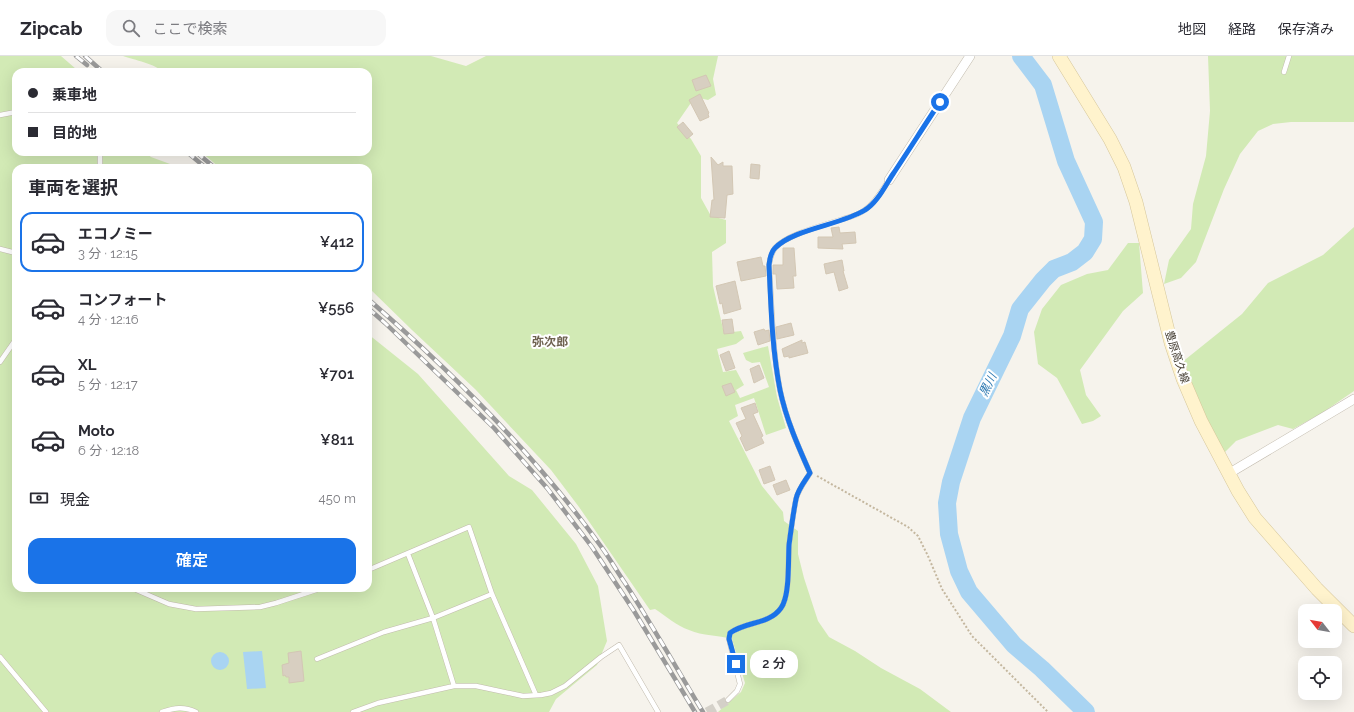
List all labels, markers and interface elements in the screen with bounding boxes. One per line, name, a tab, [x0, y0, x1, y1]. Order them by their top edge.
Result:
search box	[106, 10, 386, 46]
text: Zipcab	[20, 17, 82, 39]
icon: search	[120, 17, 142, 39]
text: ここで検索	[152, 20, 228, 38]
text: 地図	[1178, 21, 1206, 37]
text: 経路	[1228, 21, 1256, 37]
text: 保存済み	[1278, 21, 1334, 37]
text: 乗車地	[52, 86, 97, 104]
route start	[931, 93, 949, 111]
text: 目的地	[52, 124, 97, 142]
text: 車両を選択	[28, 177, 118, 198]
icon: car	[30, 224, 66, 260]
text: エコノミー	[78, 225, 153, 243]
text: ¥412	[320, 233, 354, 251]
text: 3 分 · 12:15	[78, 246, 138, 261]
icon: car	[30, 290, 66, 326]
text: コンフォート	[78, 291, 168, 309]
text: ¥556	[318, 299, 354, 317]
text: 4 分 · 12:16	[78, 312, 139, 327]
street label: 豊原高久線	[1162, 329, 1192, 385]
district label: 弥次郎	[532, 335, 568, 349]
icon: car	[30, 356, 66, 392]
text: XL	[78, 356, 96, 374]
text: ¥701	[319, 365, 354, 383]
water label: 黒川	[976, 369, 1000, 399]
text: 5 分 · 12:17	[78, 377, 138, 392]
icon: car	[30, 422, 66, 458]
text: Moto	[78, 422, 115, 440]
text: ¥811	[320, 431, 354, 449]
text: 6 分 · 12:18	[78, 443, 139, 458]
icon: cash	[28, 487, 50, 509]
text: 現金	[60, 491, 90, 509]
text: 450 m	[319, 491, 356, 506]
button: 確定	[28, 538, 356, 584]
north arrow	[1298, 604, 1342, 648]
map controls	[1298, 604, 1342, 700]
callout: 2 分	[750, 650, 798, 678]
route end	[727, 655, 745, 673]
text: 2 分	[762, 656, 786, 671]
button: locate	[1298, 656, 1342, 700]

